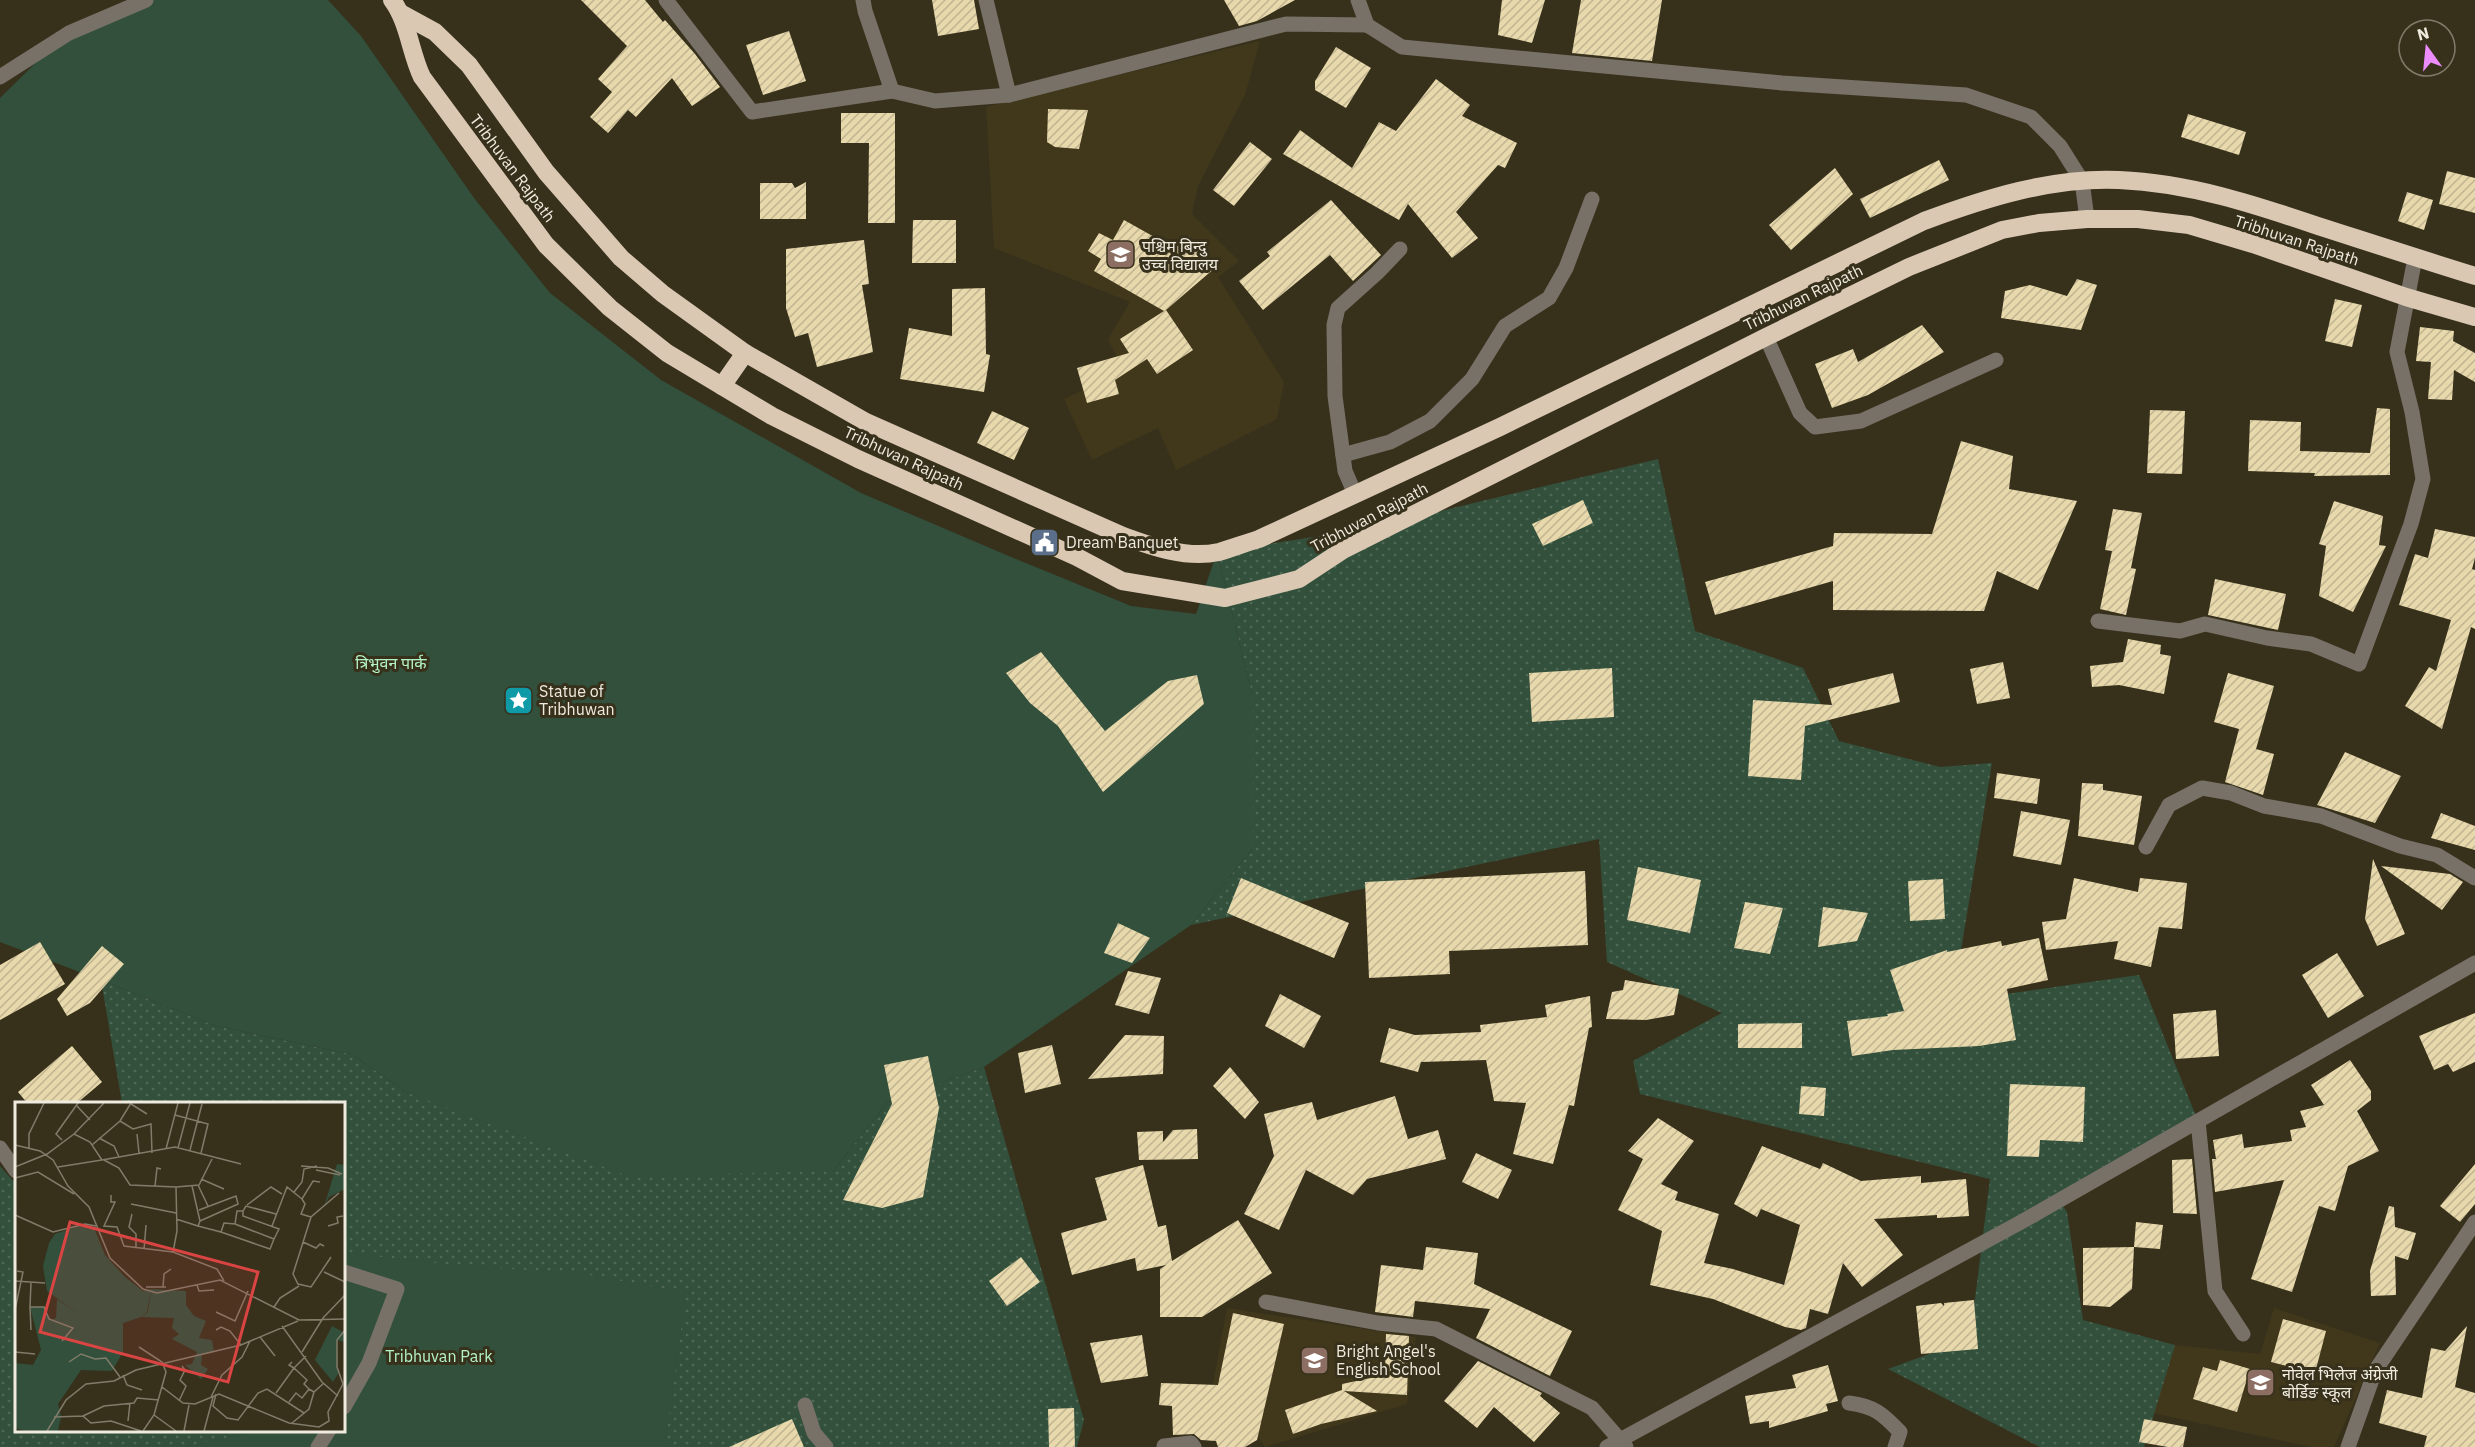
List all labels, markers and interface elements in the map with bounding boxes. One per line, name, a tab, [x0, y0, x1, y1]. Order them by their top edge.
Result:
north arrow	[2397, 18, 2457, 78]
text: N	[2415, 22, 2431, 45]
street label: Tribhuvan Rajpath	[466, 110, 560, 226]
street label: Tribhuvan Rajpath	[2232, 210, 2362, 270]
place label: पश्चिम बिन्दु उच्च विद्यालय	[1142, 236, 1219, 274]
school or university icon: पश्चिम बिन्दु उच्च विद्यालय	[1105, 239, 1137, 271]
street label: Tribhuvan Rajpath	[1740, 260, 1866, 334]
street label: Tribhuvan Rajpath	[841, 421, 967, 495]
street label: Tribhuvan Rajpath	[1307, 478, 1431, 556]
public building icon: Dream Banquet	[1029, 526, 1061, 558]
place label: Dream Banquet	[1066, 532, 1178, 552]
park label: त्रिभुवन पार्क	[355, 653, 427, 674]
place label: Statue of Tribhuwan	[539, 681, 615, 719]
place icon: Statue of Tribhuwan	[502, 684, 534, 716]
inset map	[15, 1102, 345, 1432]
place label: Bright Angel's English School	[1336, 1341, 1441, 1379]
school or university icon: Bright Angel's English School	[1299, 1344, 1331, 1376]
park label: Tribhuvan Park	[385, 1346, 493, 1366]
place label: नोवेल भिलेज अंग्रेजी बोर्डिङ स्कूल	[2282, 1364, 2399, 1403]
school or university icon: नोवेल भिलेज अंग्रेजी बोर्डिङ स्कूल	[2245, 1367, 2277, 1399]

